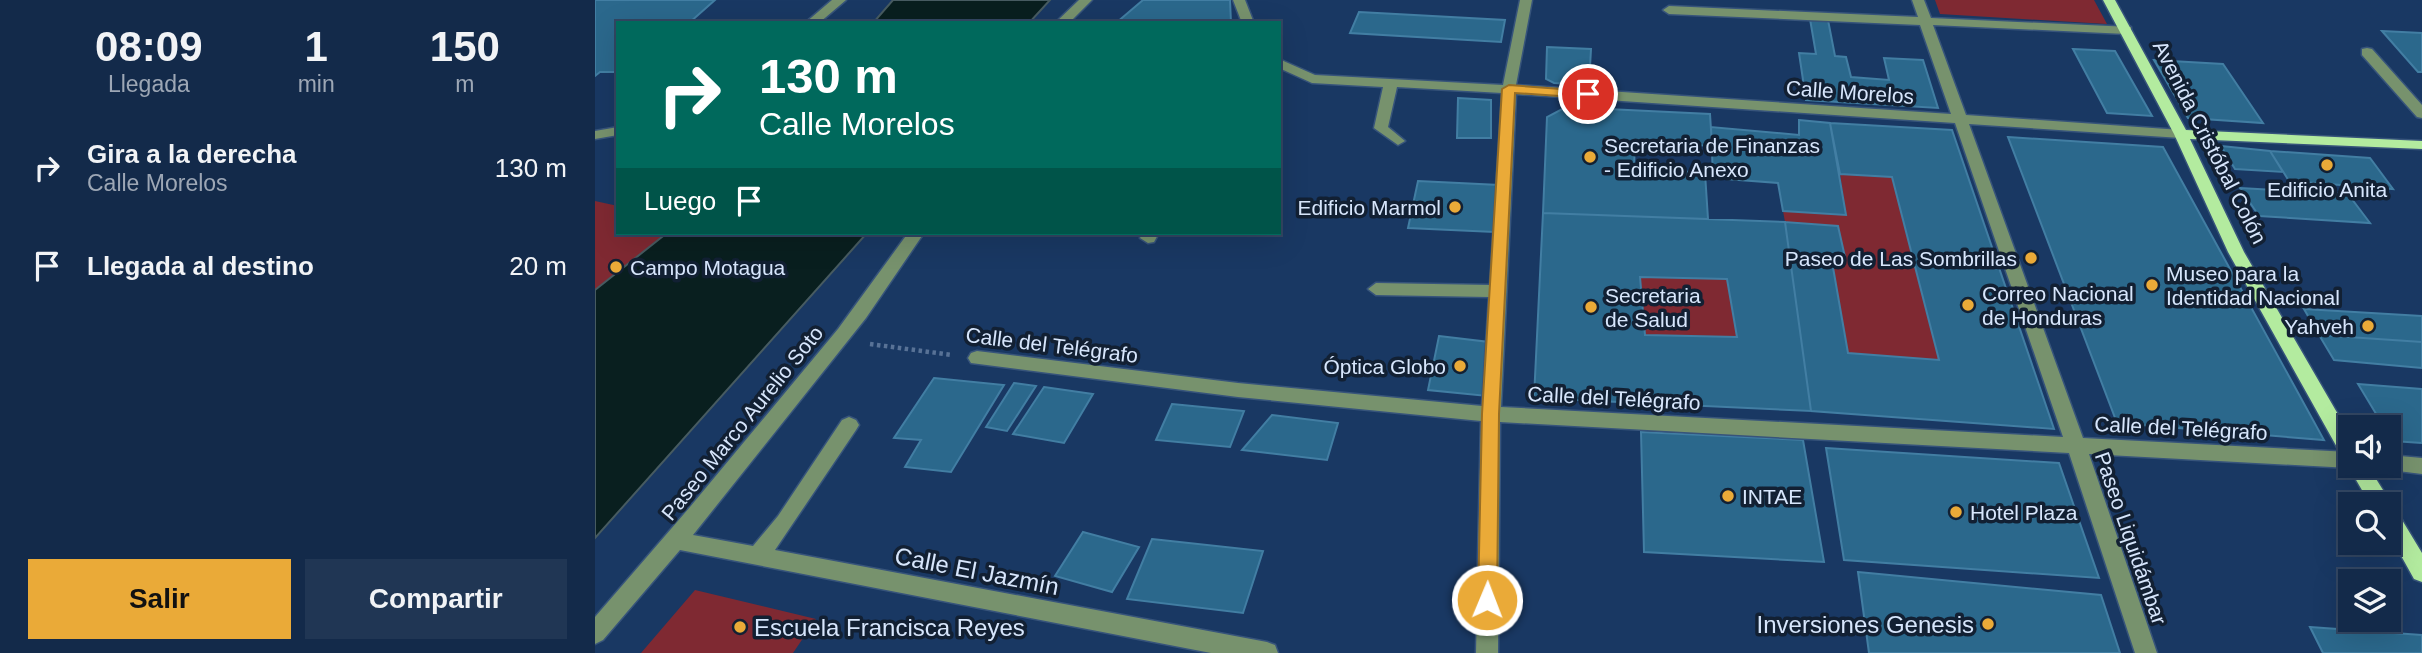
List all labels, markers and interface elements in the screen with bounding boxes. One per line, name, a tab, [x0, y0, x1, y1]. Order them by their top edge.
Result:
text: 08:09	[95, 23, 203, 70]
text: 1	[304, 23, 328, 70]
text: 150	[430, 23, 500, 70]
street label: Avenida Cristóbal Colón	[2149, 37, 2271, 247]
icon: right	[644, 49, 735, 140]
text: 130 m	[759, 49, 898, 103]
pin	[1558, 64, 1618, 124]
text: Llegada	[108, 71, 190, 97]
text: min	[298, 71, 335, 97]
text: m	[455, 71, 474, 97]
icon: arrive	[1569, 75, 1607, 113]
street label: Calle Morelos	[1785, 76, 1915, 108]
text: Calle Morelos	[759, 106, 955, 142]
place label: Secretaria de Finanzas - Edificio Anexo	[1604, 134, 1820, 181]
text: Gira a la derecha	[87, 139, 297, 169]
icon: right	[28, 149, 66, 187]
marker: Secretaria de Finanzas - Edificio Anexo	[1582, 149, 1598, 165]
text: 130 m	[495, 153, 567, 183]
marker: Edificio Anita	[2319, 157, 2335, 173]
text: Calle Morelos	[87, 170, 228, 196]
place label: Edificio Anita	[2267, 178, 2387, 201]
icon: arrive	[730, 182, 768, 220]
text: Luego	[644, 186, 716, 216]
place label: Edificio Marmol	[1297, 196, 1441, 219]
marker: Edificio Marmol	[1447, 199, 1463, 215]
icon: arrive	[28, 247, 66, 285]
place label: Paseo de Las Sombrillas	[1785, 247, 2017, 270]
marker: Paseo de Las Sombrillas	[2023, 250, 2039, 266]
text: Llegada al destino	[87, 251, 314, 281]
text: 20 m	[509, 251, 567, 281]
place label: Campo Motagua	[630, 256, 786, 279]
marker: Campo Motagua	[608, 259, 624, 275]
place label: Museo para la Identidad Nacional	[2166, 262, 2340, 309]
marker: Museo para la Identidad Nacional	[2144, 277, 2160, 293]
place label: Correo Nacional de Honduras	[1982, 282, 2134, 329]
place label: Secretaria de Salud	[1605, 284, 1701, 331]
marker: Correo Nacional de Honduras	[1960, 297, 1976, 313]
marker: Secretaria de Salud	[1583, 299, 1599, 315]
place label: Yahveh	[2284, 315, 2354, 338]
marker: Yahveh	[2360, 318, 2376, 334]
street label: Paseo Marco Aurelio Soto	[657, 321, 827, 525]
street label: Calle del Telégrafo	[964, 323, 1140, 367]
place label: Óptica Globo	[1323, 355, 1446, 378]
marker: Óptica Globo	[1452, 358, 1468, 374]
street label: Calle del Telégrafo	[1527, 382, 1701, 414]
street label: Calle del Telégrafo	[2094, 412, 2268, 444]
map controls	[2338, 415, 2401, 632]
button: sound	[2338, 415, 2401, 478]
street label: Paseo Liquidámbar	[2091, 449, 2171, 627]
place label: INTAE	[1742, 485, 1802, 508]
marker: INTAE	[1720, 488, 1736, 504]
button: search	[2338, 492, 2401, 555]
place label: Hotel Plaza	[1970, 501, 2078, 524]
marker: Hotel Plaza	[1948, 504, 1964, 520]
street label: Calle El Jazmín	[893, 542, 1061, 600]
button: Salir	[28, 559, 291, 639]
button: Compartir	[305, 559, 567, 639]
position arrow	[1450, 563, 1524, 637]
button: layers	[2338, 569, 2401, 632]
place label: Inversiones Genesis	[1757, 611, 1974, 638]
place label: Escuela Francisca Reyes	[754, 614, 1025, 641]
marker: Inversiones Genesis	[1980, 616, 1996, 632]
marker: Escuela Francisca Reyes	[732, 619, 748, 635]

